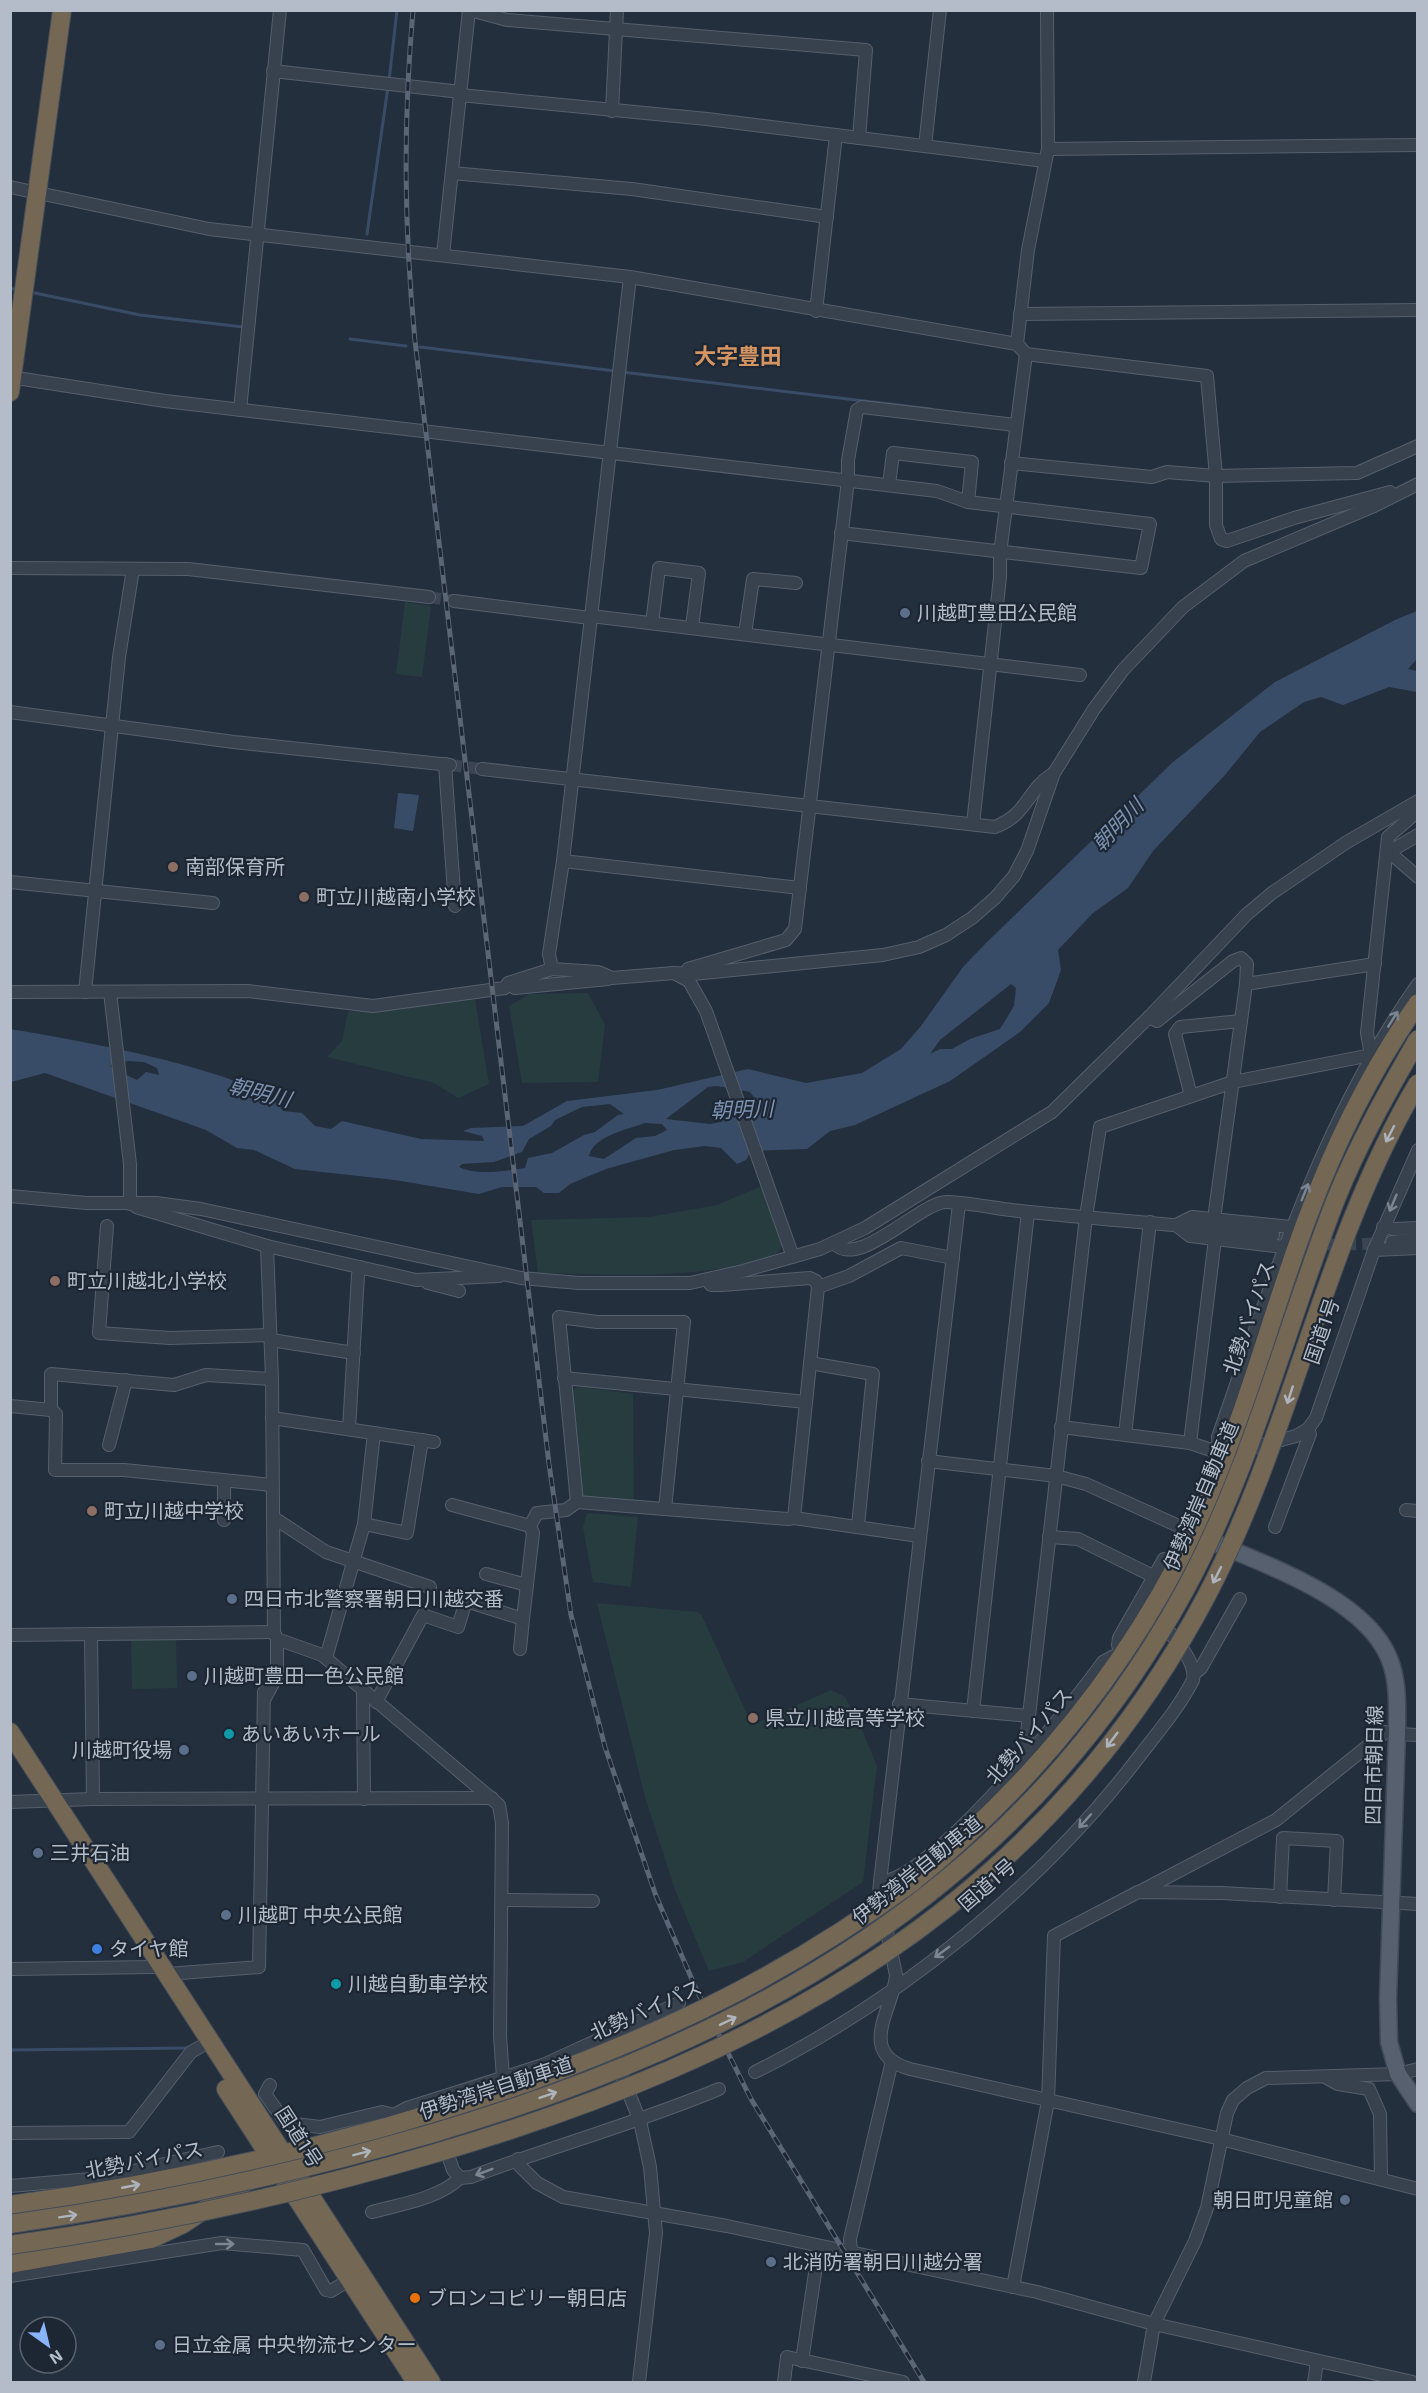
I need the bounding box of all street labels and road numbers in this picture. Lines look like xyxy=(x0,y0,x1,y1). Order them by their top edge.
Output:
street label: 北勢バイパス xyxy=(1217,1257,1279,1378)
street label: 国道1号 xyxy=(1299,1295,1343,1367)
street label: 伊勢湾岸自動車道 xyxy=(1158,1417,1242,1574)
street label: 北勢バイパス xyxy=(980,1682,1077,1788)
street label: 四日市朝日線 xyxy=(1360,1705,1386,1825)
street label: 伊勢湾岸自動車道 xyxy=(847,1810,986,1929)
street label: 国道1号 xyxy=(953,1853,1020,1916)
street label: 北勢バイパス xyxy=(586,1974,705,2044)
street label: 伊勢湾岸自動車道 xyxy=(416,2051,575,2123)
street label: 国道1号 xyxy=(271,2101,328,2171)
street label: 北勢バイパス xyxy=(83,2136,205,2182)

